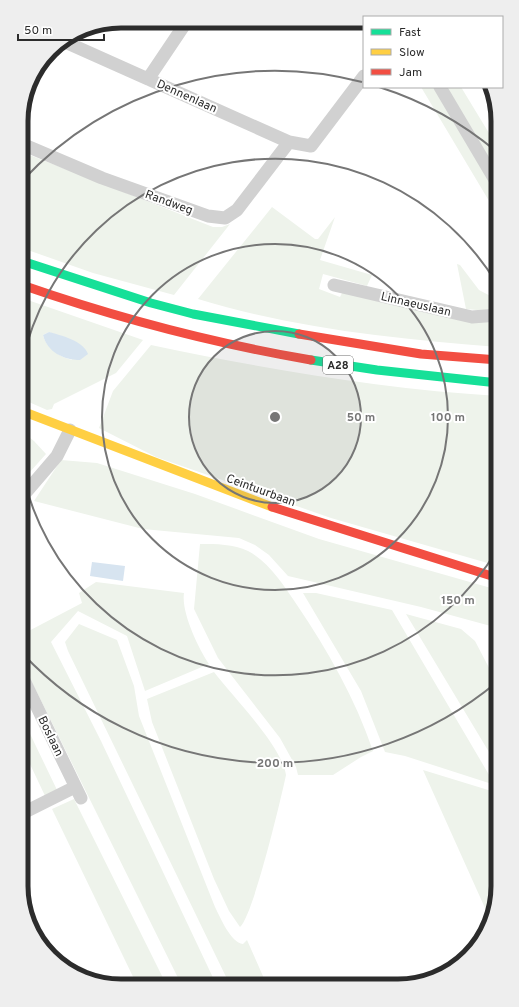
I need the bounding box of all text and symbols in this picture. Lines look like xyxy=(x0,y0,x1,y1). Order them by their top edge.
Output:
scale bar xyxy=(18,16,104,42)
legend xyxy=(363,16,503,88)
text: 50 m xyxy=(24,23,52,39)
text: Fast xyxy=(399,25,421,41)
text: Slow xyxy=(399,45,425,61)
text: Jam xyxy=(399,65,422,81)
street label: Dennenlaan xyxy=(154,76,219,117)
street label: Randweg xyxy=(142,187,195,219)
street label: Linnaeuslaan xyxy=(379,289,452,321)
road number: A28 xyxy=(323,356,353,374)
centre of rings xyxy=(268,410,282,424)
text: 50 m xyxy=(347,410,375,426)
text: 100 m xyxy=(431,410,465,426)
street label: Ceintuurbaan xyxy=(224,471,298,511)
text: 150 m xyxy=(441,593,475,609)
street label: Boslaan xyxy=(33,714,67,759)
text: 200 m xyxy=(257,756,293,772)

